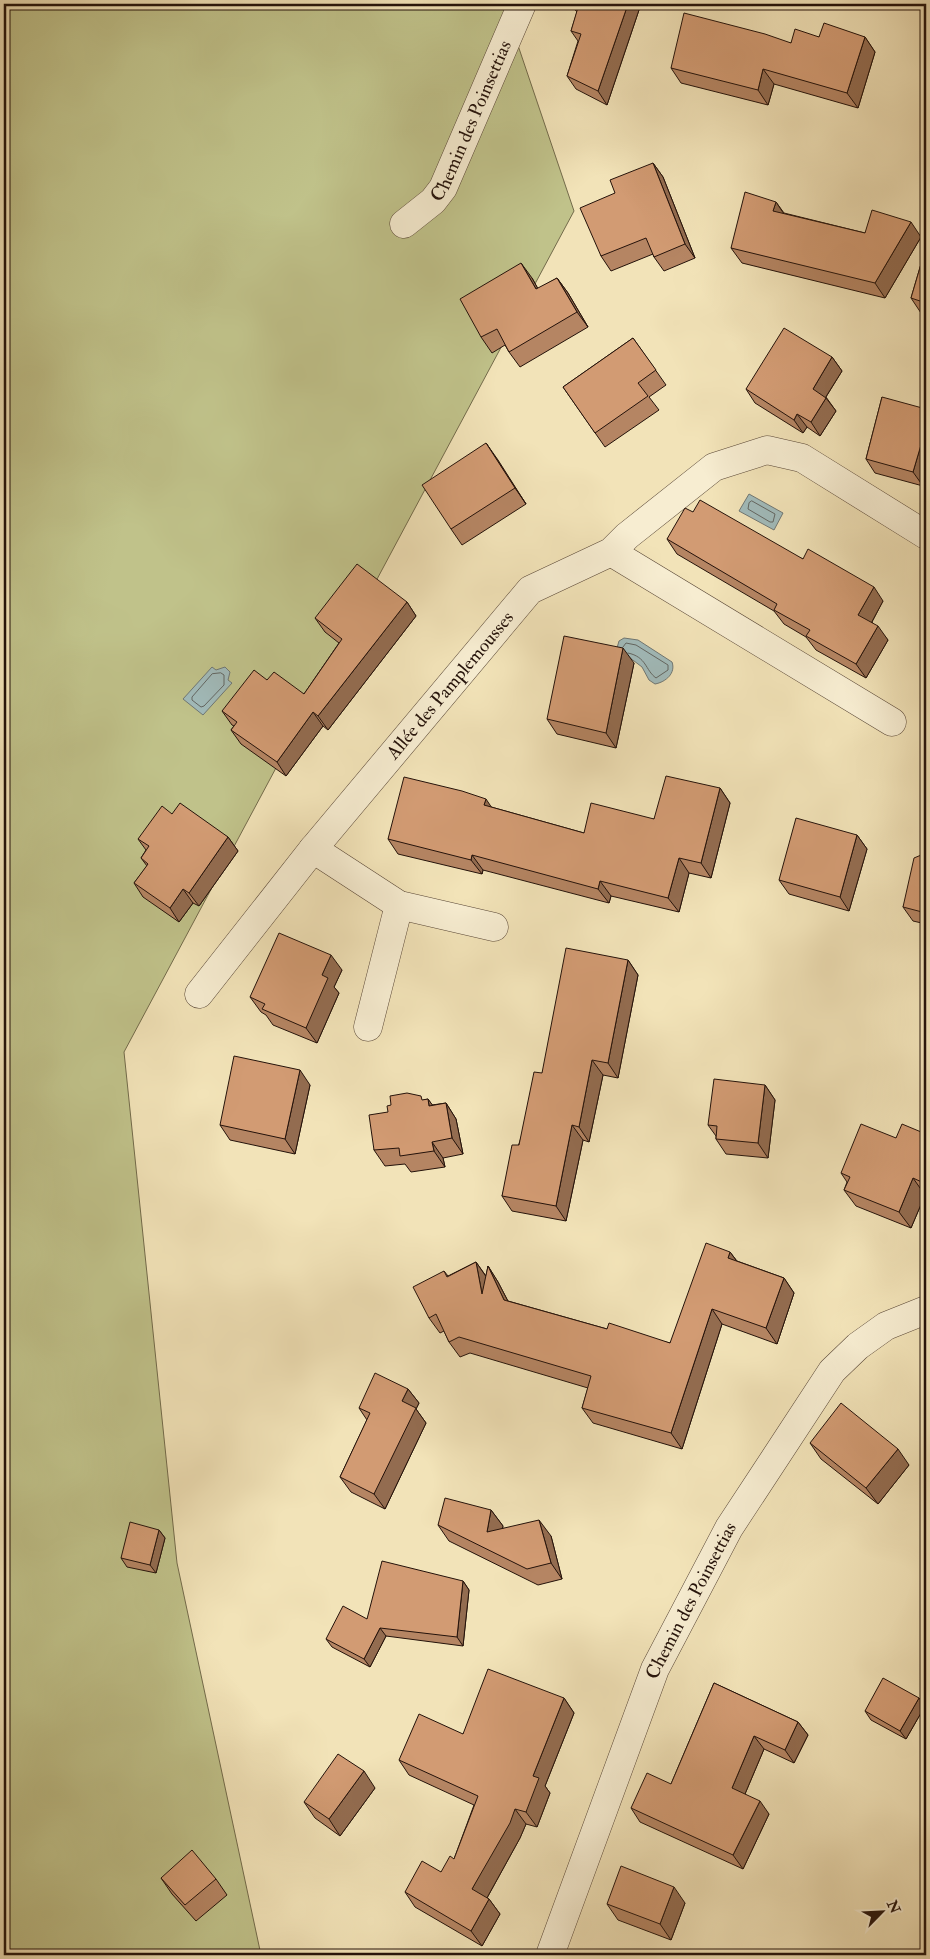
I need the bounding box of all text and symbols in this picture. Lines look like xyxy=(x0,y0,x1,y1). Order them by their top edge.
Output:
street label: Chemin des Poinsettias xyxy=(425,37,517,207)
street label: Allée des Pamplemousses xyxy=(381,606,519,765)
street label: Chemin des Poinsettias xyxy=(640,1517,742,1682)
north arrow xyxy=(858,1886,908,1936)
text: N xyxy=(883,1897,904,1917)

